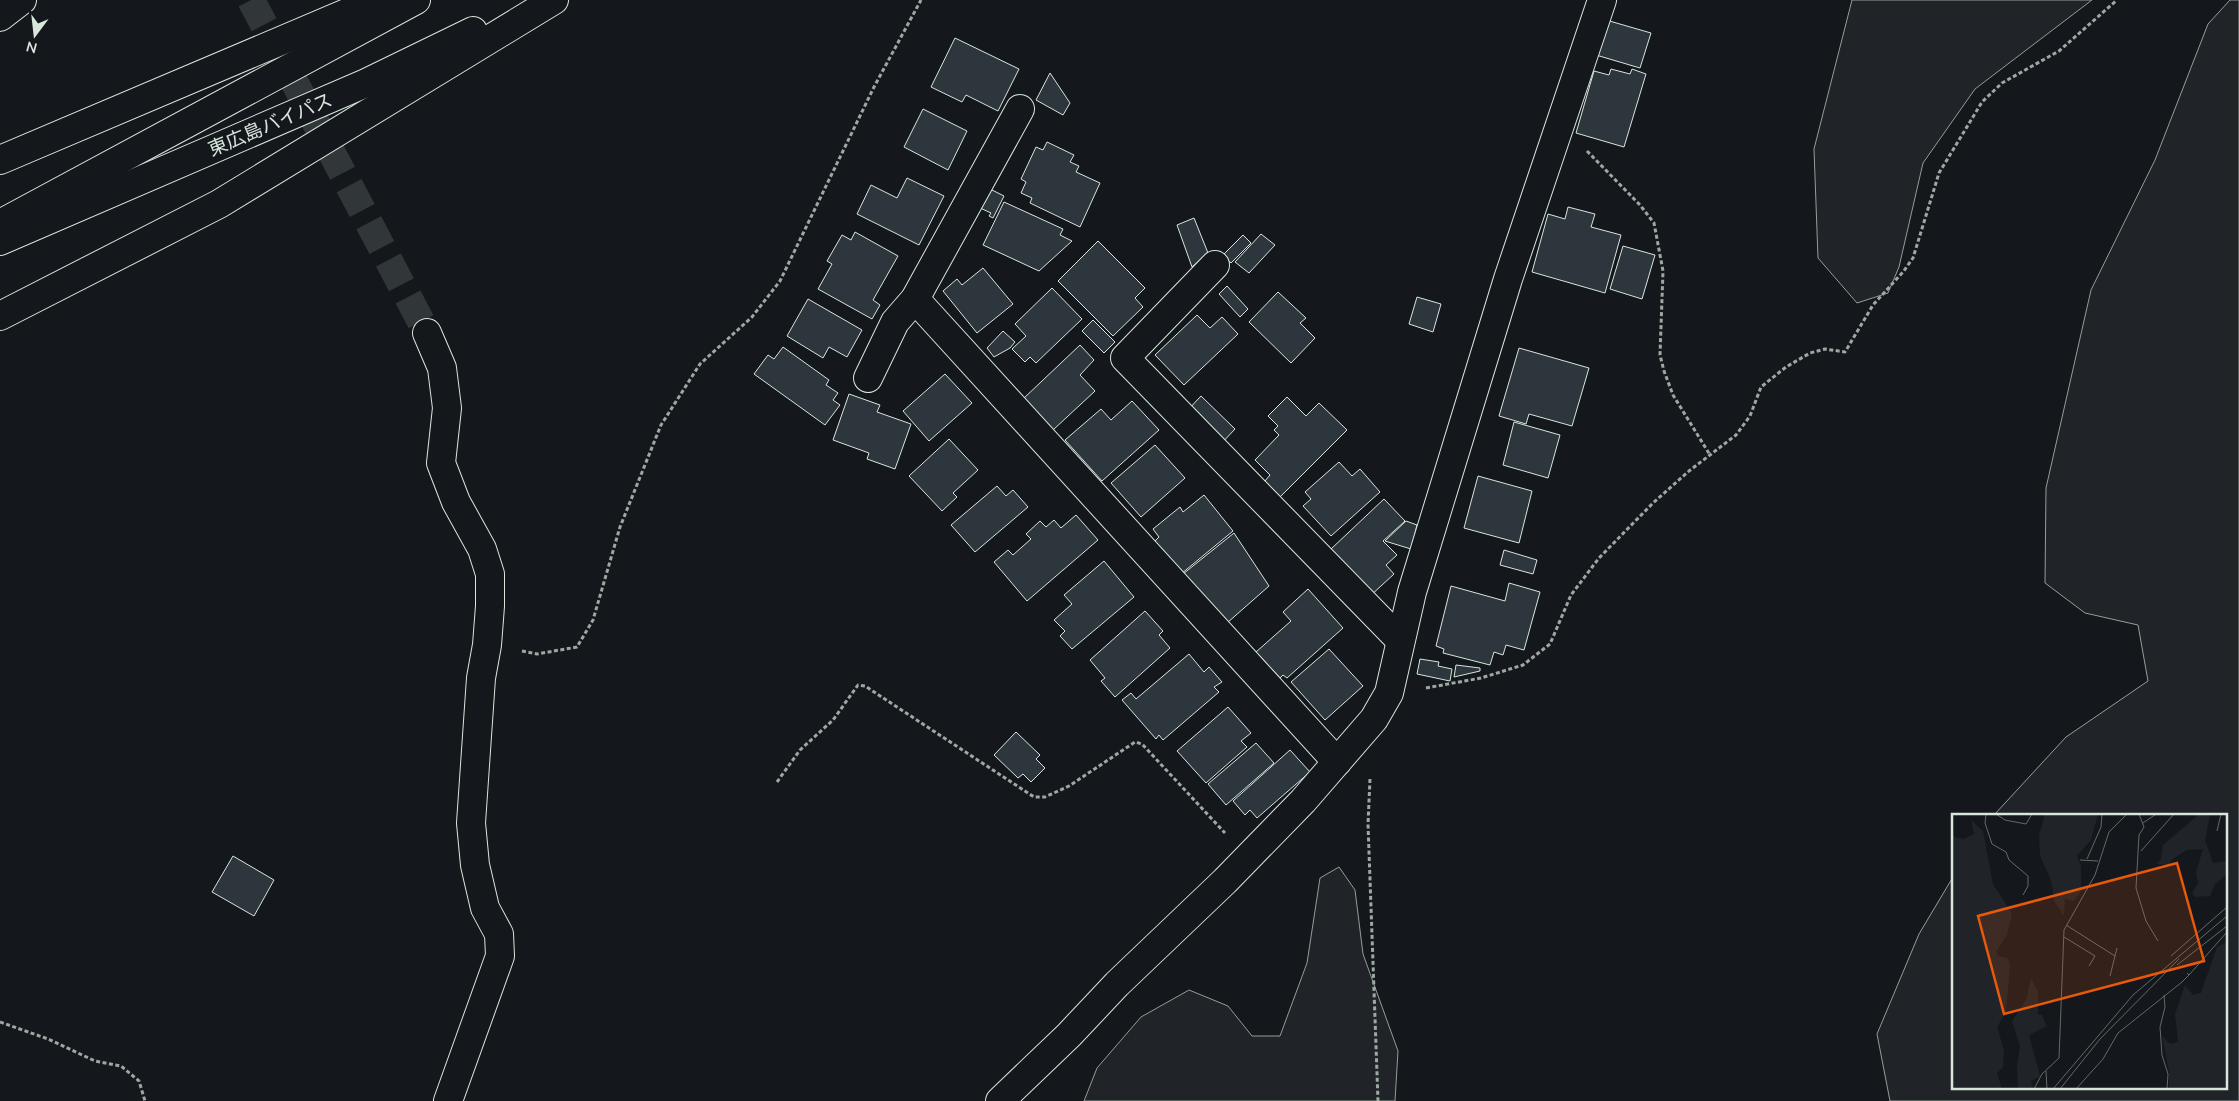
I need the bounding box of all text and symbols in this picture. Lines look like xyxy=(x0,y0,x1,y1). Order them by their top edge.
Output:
north arrow xyxy=(10,10,60,60)
text: N xyxy=(24,37,39,58)
street label: 東広島バイパス xyxy=(204,87,336,161)
inset map xyxy=(1952,814,2226,1088)

